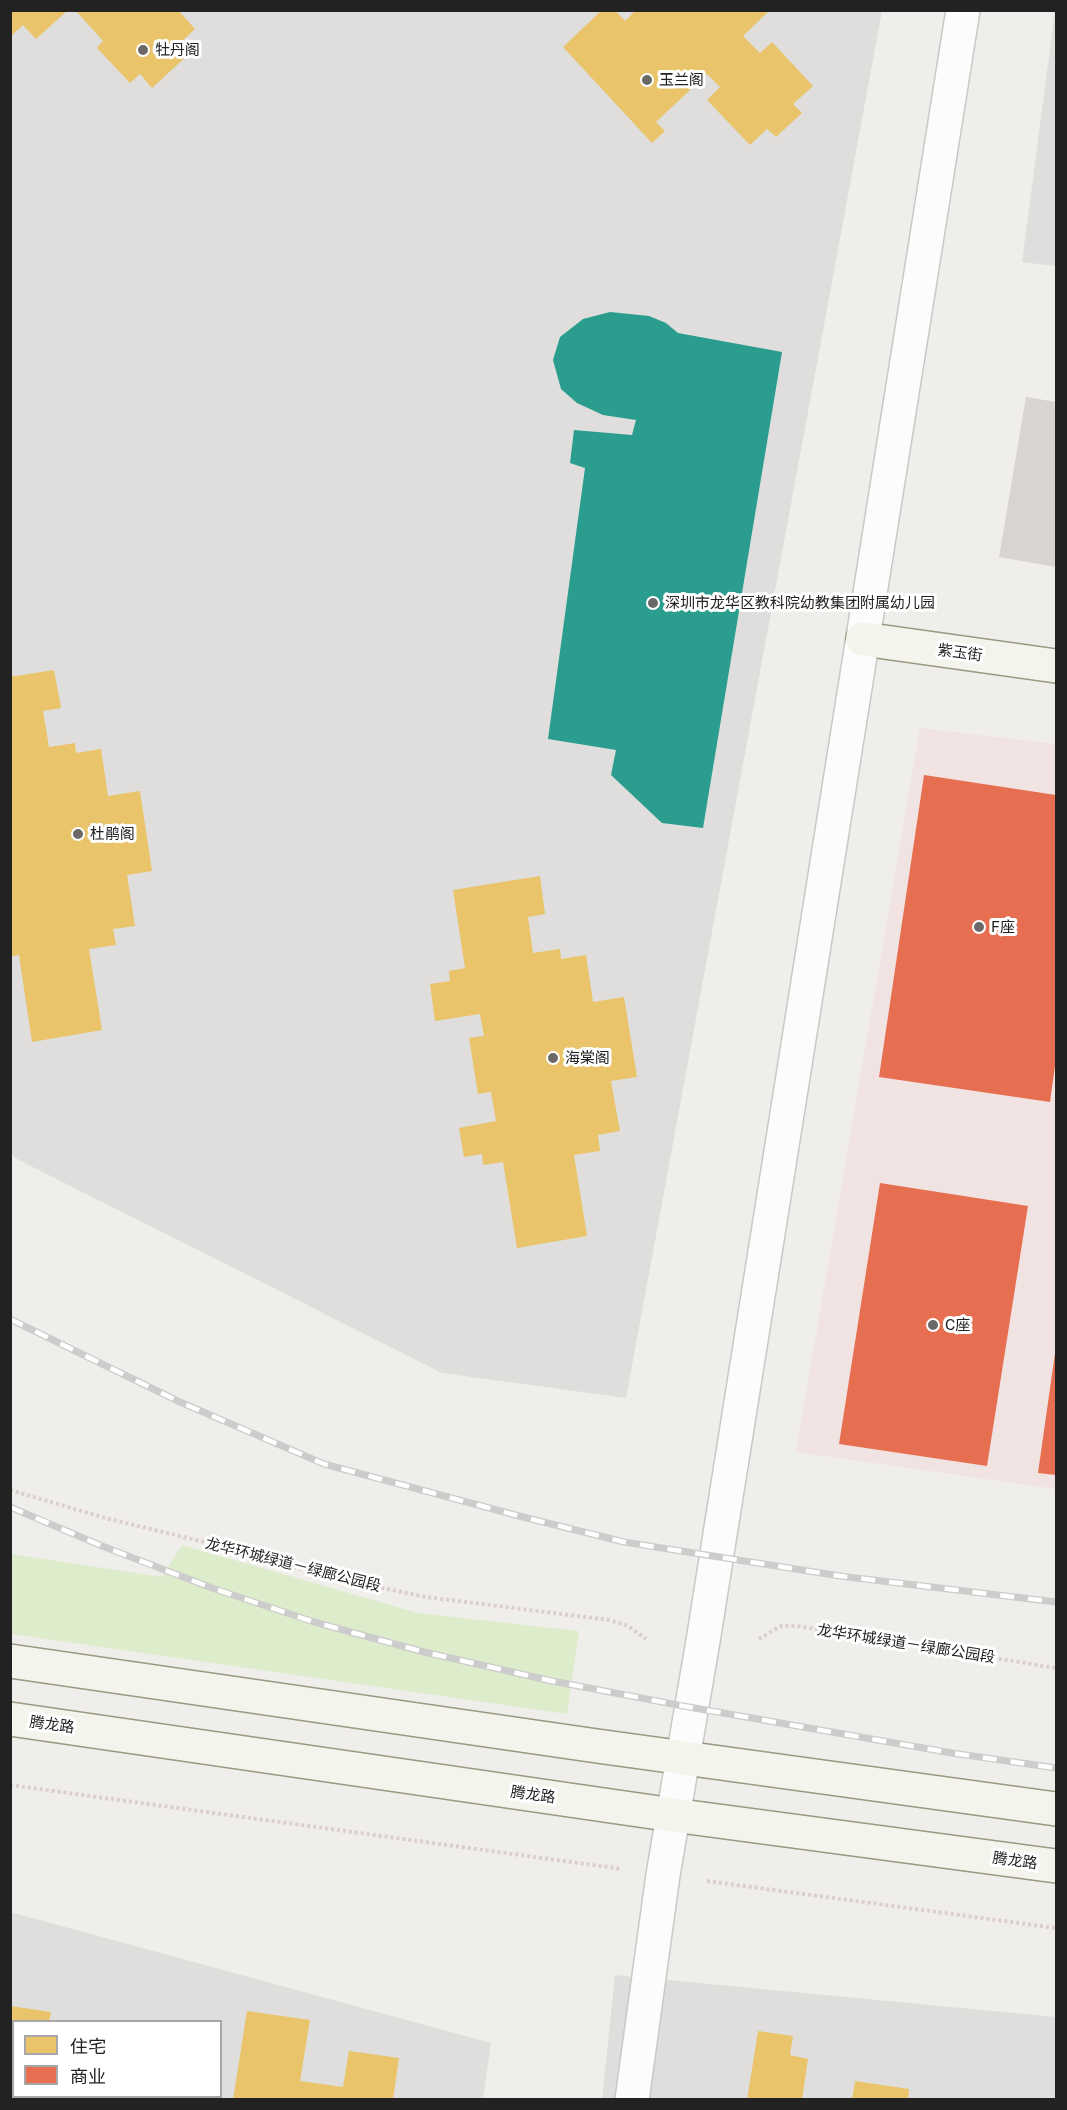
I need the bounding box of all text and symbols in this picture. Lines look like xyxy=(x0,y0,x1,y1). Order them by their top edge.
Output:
place label: 牡丹阁 xyxy=(155,41,200,59)
marker: 牡丹阁 xyxy=(136,43,150,57)
place label: 玉兰阁 xyxy=(659,71,704,89)
marker: 玉兰阁 xyxy=(640,73,654,87)
place label: 深圳市龙华区教科院幼教集团附属幼儿园 xyxy=(665,594,935,612)
marker: 深圳市龙华区教科院幼教集团附属幼儿园 xyxy=(646,596,660,610)
street label: 紫玉街 xyxy=(936,641,984,665)
place label: 杜鹃阁 xyxy=(90,825,135,843)
marker: 杜鹃阁 xyxy=(71,827,85,841)
place label: F座 xyxy=(991,918,1015,936)
marker: F座 xyxy=(972,920,986,934)
place label: 海棠阁 xyxy=(565,1049,610,1067)
marker: 海棠阁 xyxy=(546,1051,560,1065)
place label: C座 xyxy=(945,1316,970,1334)
marker: C座 xyxy=(926,1318,940,1332)
street label: 龙华环城绿道－绿廊公园段 xyxy=(203,1534,383,1596)
street label: 龙华环城绿道－绿廊公园段 xyxy=(816,1621,996,1667)
street label: 腾龙路 xyxy=(28,1713,76,1737)
street label: 腾龙路 xyxy=(509,1783,557,1807)
street label: 腾龙路 xyxy=(991,1849,1039,1873)
legend xyxy=(12,2020,222,2098)
text: 住宅 xyxy=(70,2036,106,2057)
text: 商业 xyxy=(70,2066,106,2087)

